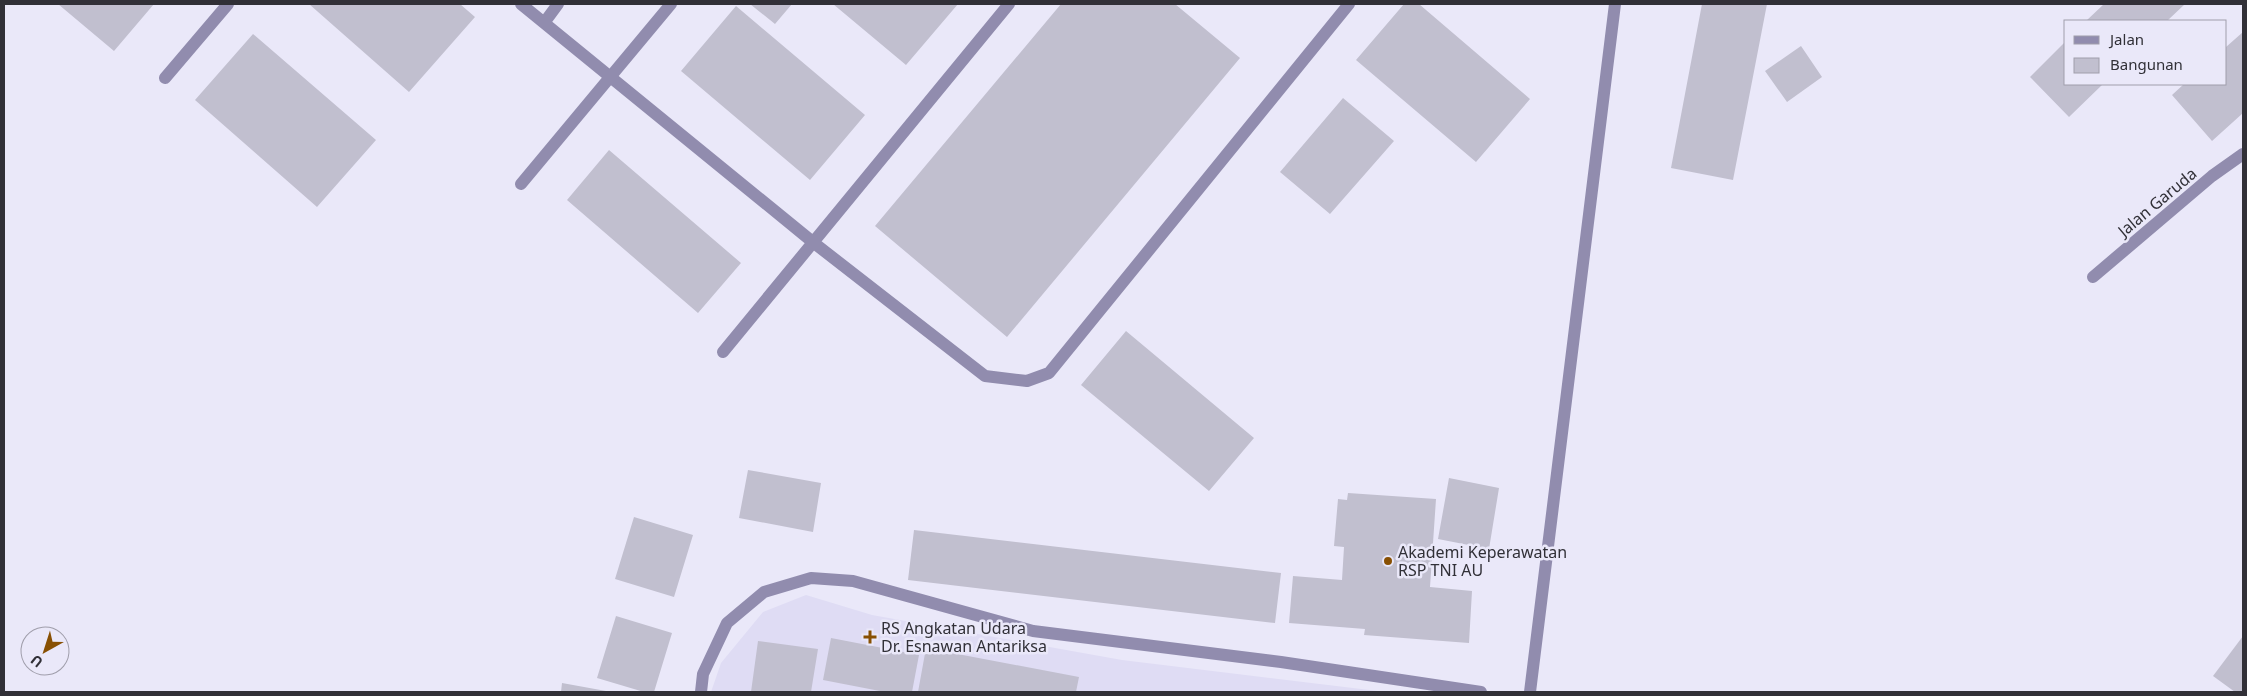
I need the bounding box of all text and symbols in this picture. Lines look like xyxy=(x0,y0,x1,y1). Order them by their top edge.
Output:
legend xyxy=(2064,20,2227,85)
text: Jalan xyxy=(2108,29,2144,49)
text: Bangunan xyxy=(2110,54,2183,74)
street label: Jalan Garuda xyxy=(2111,163,2201,243)
place label: Akademi Keperawatan RSP TNI AU xyxy=(1398,541,1567,581)
marker: Akademi Keperawatan RSP TNI AU xyxy=(1382,555,1394,567)
place label: RS Angkatan Udara Dr. Esnawan Antariksa xyxy=(881,617,1047,657)
north arrow xyxy=(20,626,70,676)
marker: RS Angkatan Udara Dr. Esnawan Antariksa xyxy=(863,630,877,644)
text: U xyxy=(26,651,47,672)

